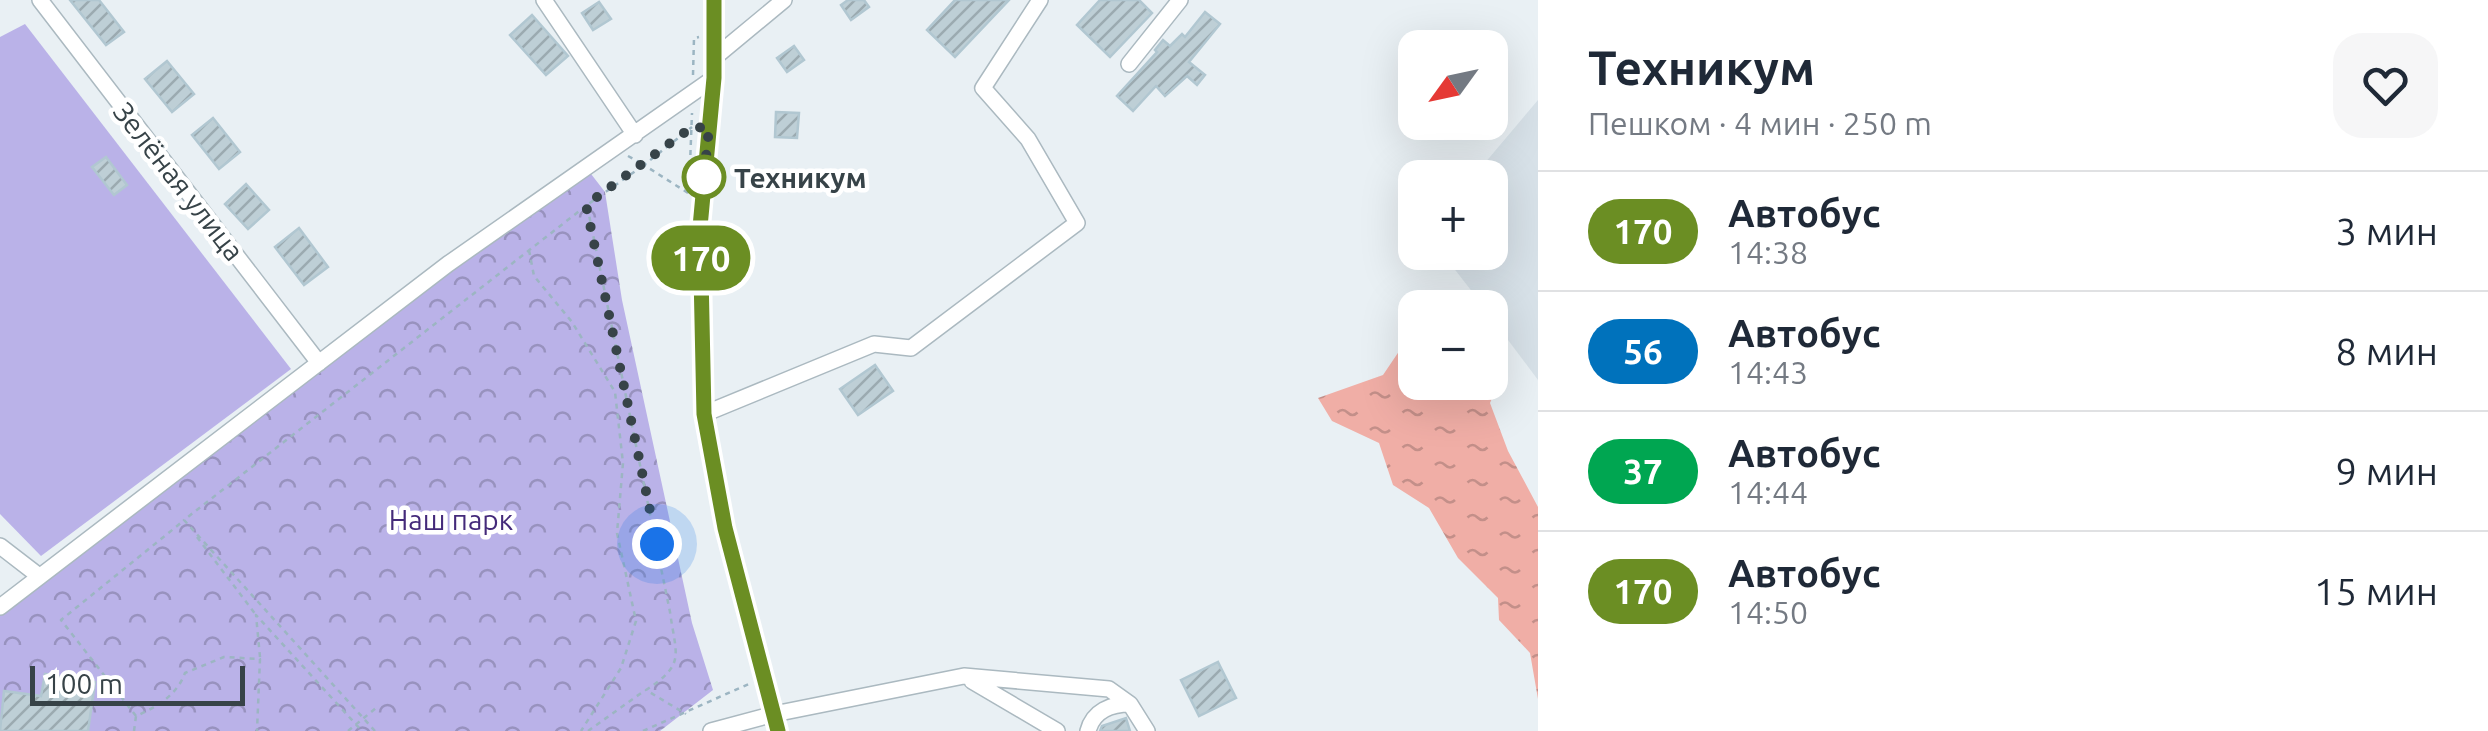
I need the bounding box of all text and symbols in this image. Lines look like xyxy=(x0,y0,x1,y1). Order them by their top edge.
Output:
north arrow xyxy=(1398,30,1508,140)
map controls xyxy=(1398,30,1508,400)
button: heart xyxy=(2333,33,2438,138)
text: Техникум xyxy=(1588,40,1815,94)
street label: Зелёная улица xyxy=(108,96,250,266)
text: Пешком · 4 мин · 250 m xyxy=(1588,105,1932,141)
marker: Техникум xyxy=(683,156,725,198)
button: + xyxy=(1398,160,1508,270)
place label: Техникум xyxy=(734,162,867,193)
text: Автобус xyxy=(1728,192,1881,234)
text: 3 мин xyxy=(2336,210,2438,252)
text: 170 xyxy=(1613,211,1673,251)
line badge: 170 xyxy=(644,226,758,290)
text: 14:38 xyxy=(1728,234,1808,270)
text: 170 xyxy=(671,238,731,278)
button: − xyxy=(1398,290,1508,400)
text: Автобус xyxy=(1728,312,1881,354)
text: 8 мин xyxy=(2336,330,2438,372)
text: 56 xyxy=(1623,331,1663,371)
text: 14:43 xyxy=(1728,354,1808,390)
text: Автобус xyxy=(1728,432,1881,474)
text: 9 мин xyxy=(2336,450,2438,492)
text: 37 xyxy=(1623,451,1663,491)
text: 14:44 xyxy=(1728,474,1808,510)
park label: Наш парк xyxy=(389,504,513,535)
your location xyxy=(632,519,682,569)
text: Автобус xyxy=(1728,552,1881,594)
text: 15 мин xyxy=(2314,570,2438,612)
text: 170 xyxy=(1613,571,1673,611)
text: 14:50 xyxy=(1728,594,1808,630)
scale bar xyxy=(30,661,245,706)
text: 100 m xyxy=(45,668,123,699)

